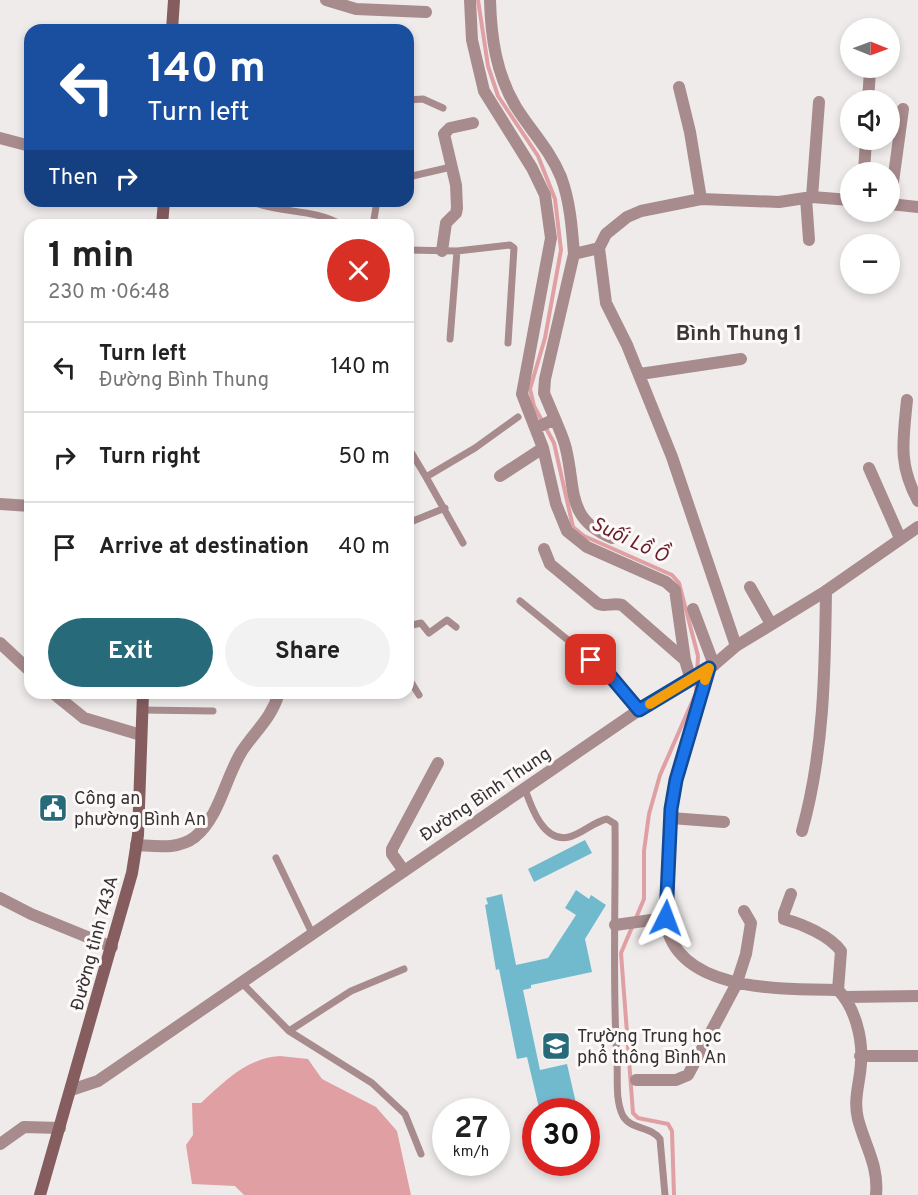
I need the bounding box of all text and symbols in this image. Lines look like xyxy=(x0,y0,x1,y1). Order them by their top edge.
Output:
north arrow xyxy=(840,18,900,78)
map controls xyxy=(840,18,900,294)
text: 140 m xyxy=(147,44,266,97)
icon: left xyxy=(48,48,126,126)
button: sound xyxy=(840,90,900,150)
text: Turn left xyxy=(147,96,249,130)
icon: right xyxy=(110,162,143,195)
button: + xyxy=(840,162,900,222)
text: Then xyxy=(48,165,98,192)
text: 1 min xyxy=(48,234,134,280)
button: − xyxy=(840,234,900,294)
button: close xyxy=(327,239,390,302)
text: 230 m · 06:48 xyxy=(48,280,170,306)
district label: Bình Thung 1 xyxy=(676,321,802,348)
text: Turn left xyxy=(99,341,187,368)
icon: left xyxy=(48,351,81,384)
text: 140 m xyxy=(331,354,390,381)
text: Đường Bình Thung xyxy=(99,368,269,394)
icon: right xyxy=(48,441,81,474)
text: Turn right xyxy=(99,444,201,471)
text: 50 m xyxy=(338,444,390,471)
water label: Suối Lồ Ồ xyxy=(586,507,675,570)
icon: arrive xyxy=(48,531,81,564)
text: Arrive at destination xyxy=(99,534,309,561)
text: 40 m xyxy=(338,534,390,561)
button: Exit xyxy=(48,618,213,687)
button: Share xyxy=(225,618,390,687)
pin xyxy=(565,634,616,685)
icon: arrive xyxy=(574,643,607,676)
street label: Đường Bình Thung xyxy=(416,743,556,848)
place label: Công an phường Bình An xyxy=(74,788,206,832)
public building icon: Công an phường Bình An xyxy=(37,792,69,824)
street label: Đường tỉnh 743A xyxy=(66,874,124,1013)
position arrow xyxy=(634,886,698,950)
place label: Trường Trung học phổ thông Bình An xyxy=(577,1026,726,1070)
school or university icon: Trường Trung học phổ thông Bình An xyxy=(540,1030,572,1062)
speed limit sign: 30 xyxy=(522,1098,600,1176)
text: 27 xyxy=(454,1111,488,1148)
text: km/h xyxy=(453,1143,489,1162)

